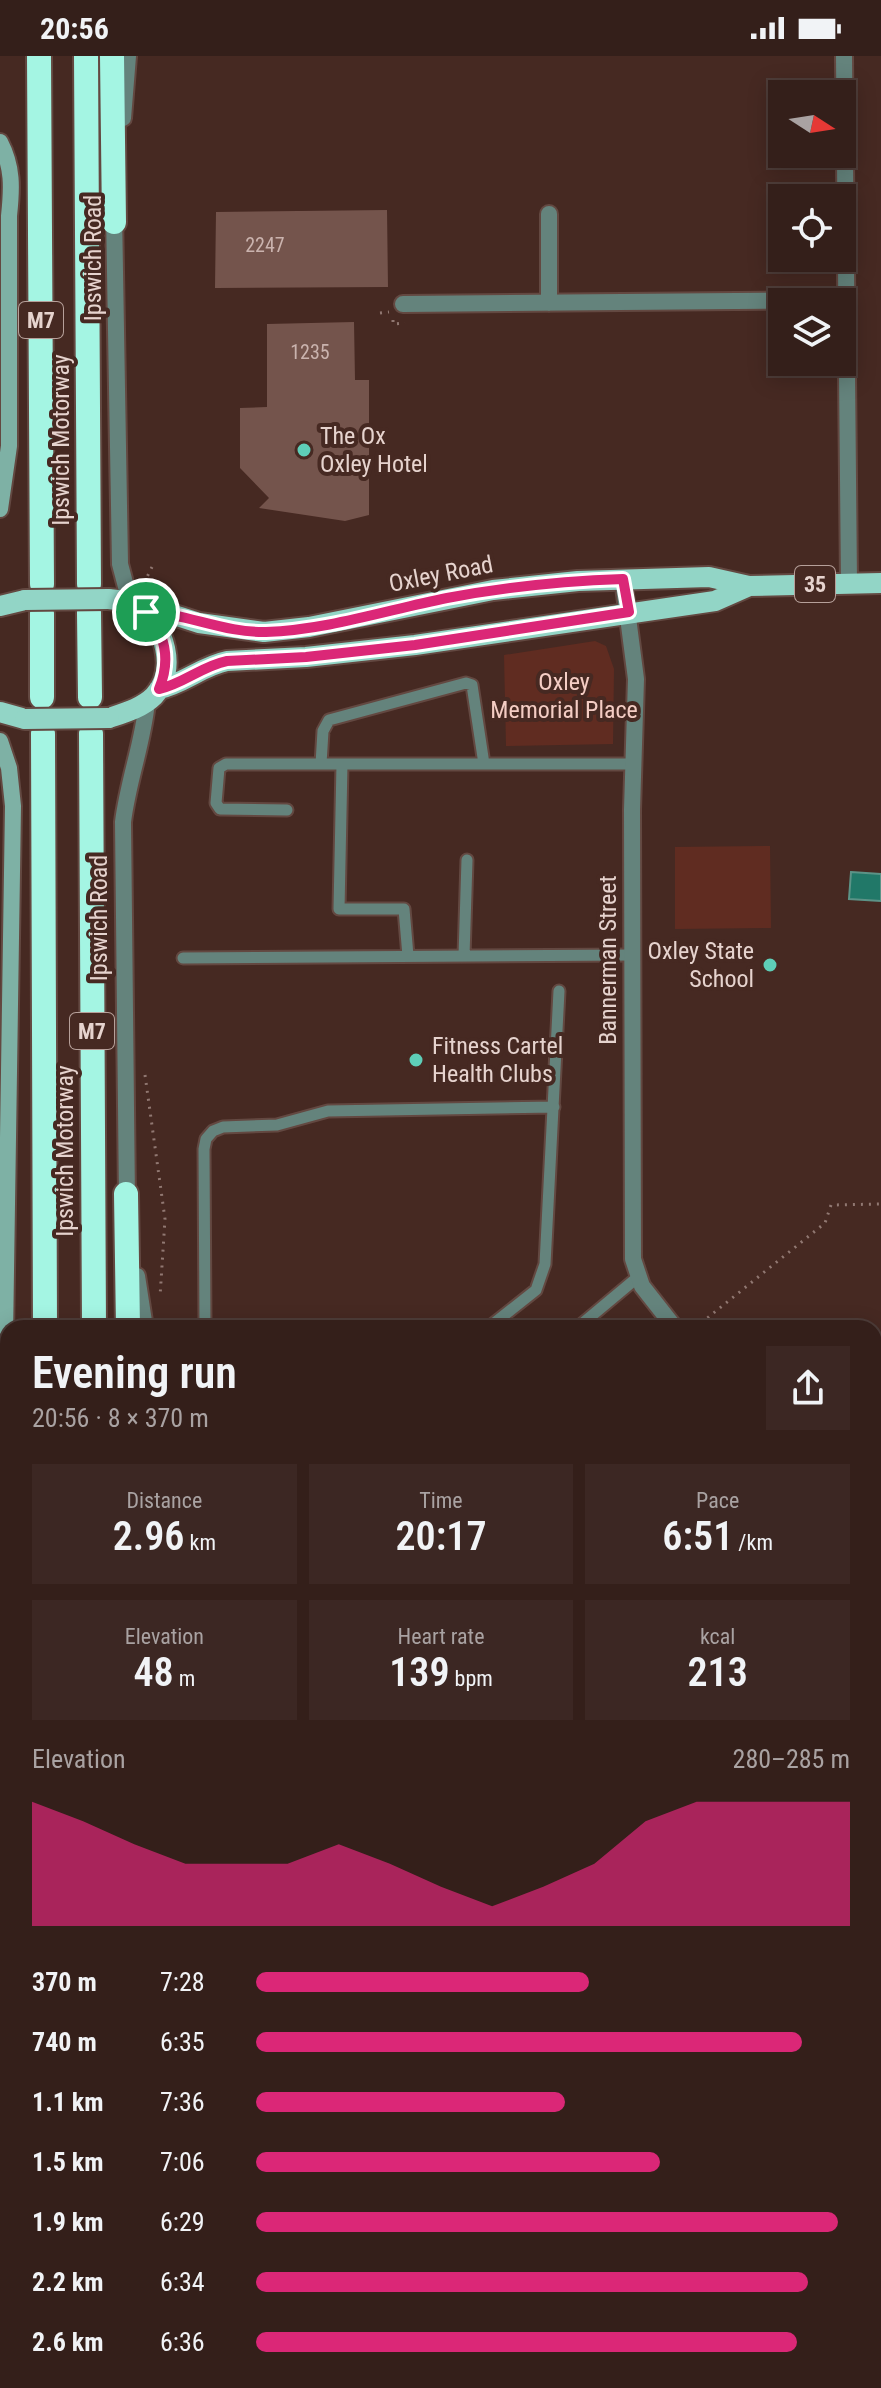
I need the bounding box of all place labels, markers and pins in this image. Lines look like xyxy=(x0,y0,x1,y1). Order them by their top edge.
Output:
place label: The Ox Oxley Hotel xyxy=(320,422,428,478)
marker: The Ox Oxley Hotel xyxy=(295,441,313,459)
pin xyxy=(112,578,180,646)
place label: Oxley State School xyxy=(648,937,754,993)
marker: Oxley State School xyxy=(761,956,779,974)
place label: Fitness Cartel Health Clubs xyxy=(432,1032,563,1088)
marker: Fitness Cartel Health Clubs xyxy=(407,1051,425,1069)

